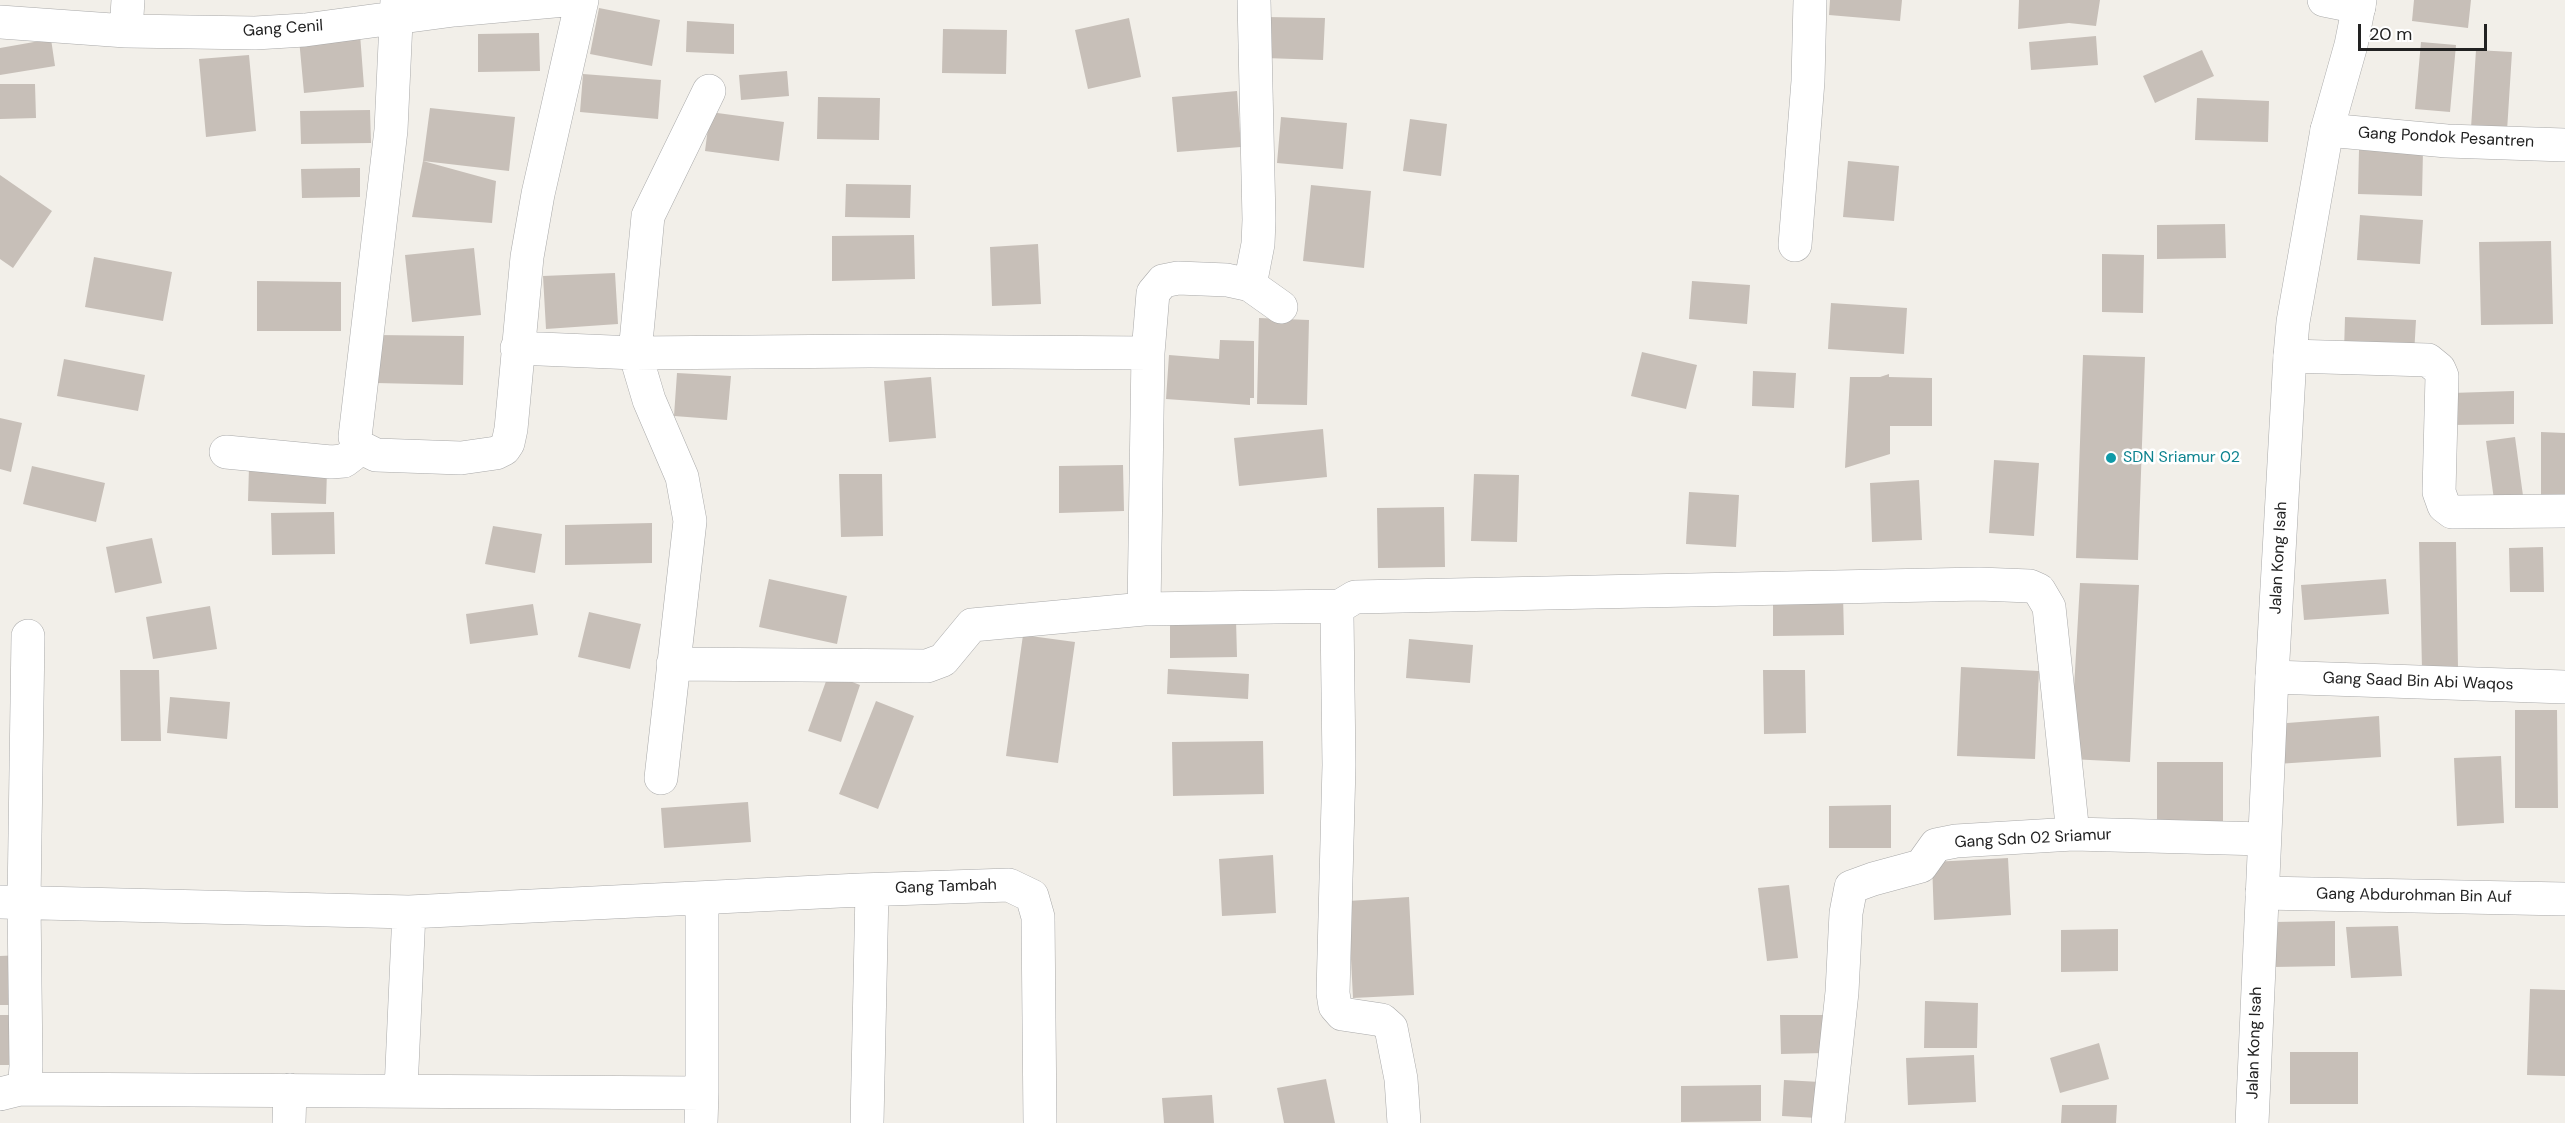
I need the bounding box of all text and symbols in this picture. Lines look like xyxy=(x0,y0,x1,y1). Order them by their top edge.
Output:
scale bar xyxy=(2361,12,2490,50)
street label: Gang Cenil xyxy=(242,17,324,41)
text: 20 m xyxy=(2369,22,2412,46)
street label: Gang Pondok Pesantren xyxy=(2357,124,2535,152)
place label: SDN Sriamur 02 xyxy=(2123,448,2240,468)
marker: SDN Sriamur 02 xyxy=(2104,451,2118,465)
street label: Jalan Kong Isah xyxy=(2266,501,2292,615)
street label: Gang Saad Bin Abi Waqos xyxy=(2322,669,2514,695)
street label: Gang Sdn 02 Sriamur xyxy=(1954,825,2112,853)
street label: Gang Tambah xyxy=(895,876,997,898)
street label: Gang Abdurohman Bin Auf xyxy=(2316,885,2512,907)
street label: Jalan Kong Isah xyxy=(2243,986,2267,1100)

